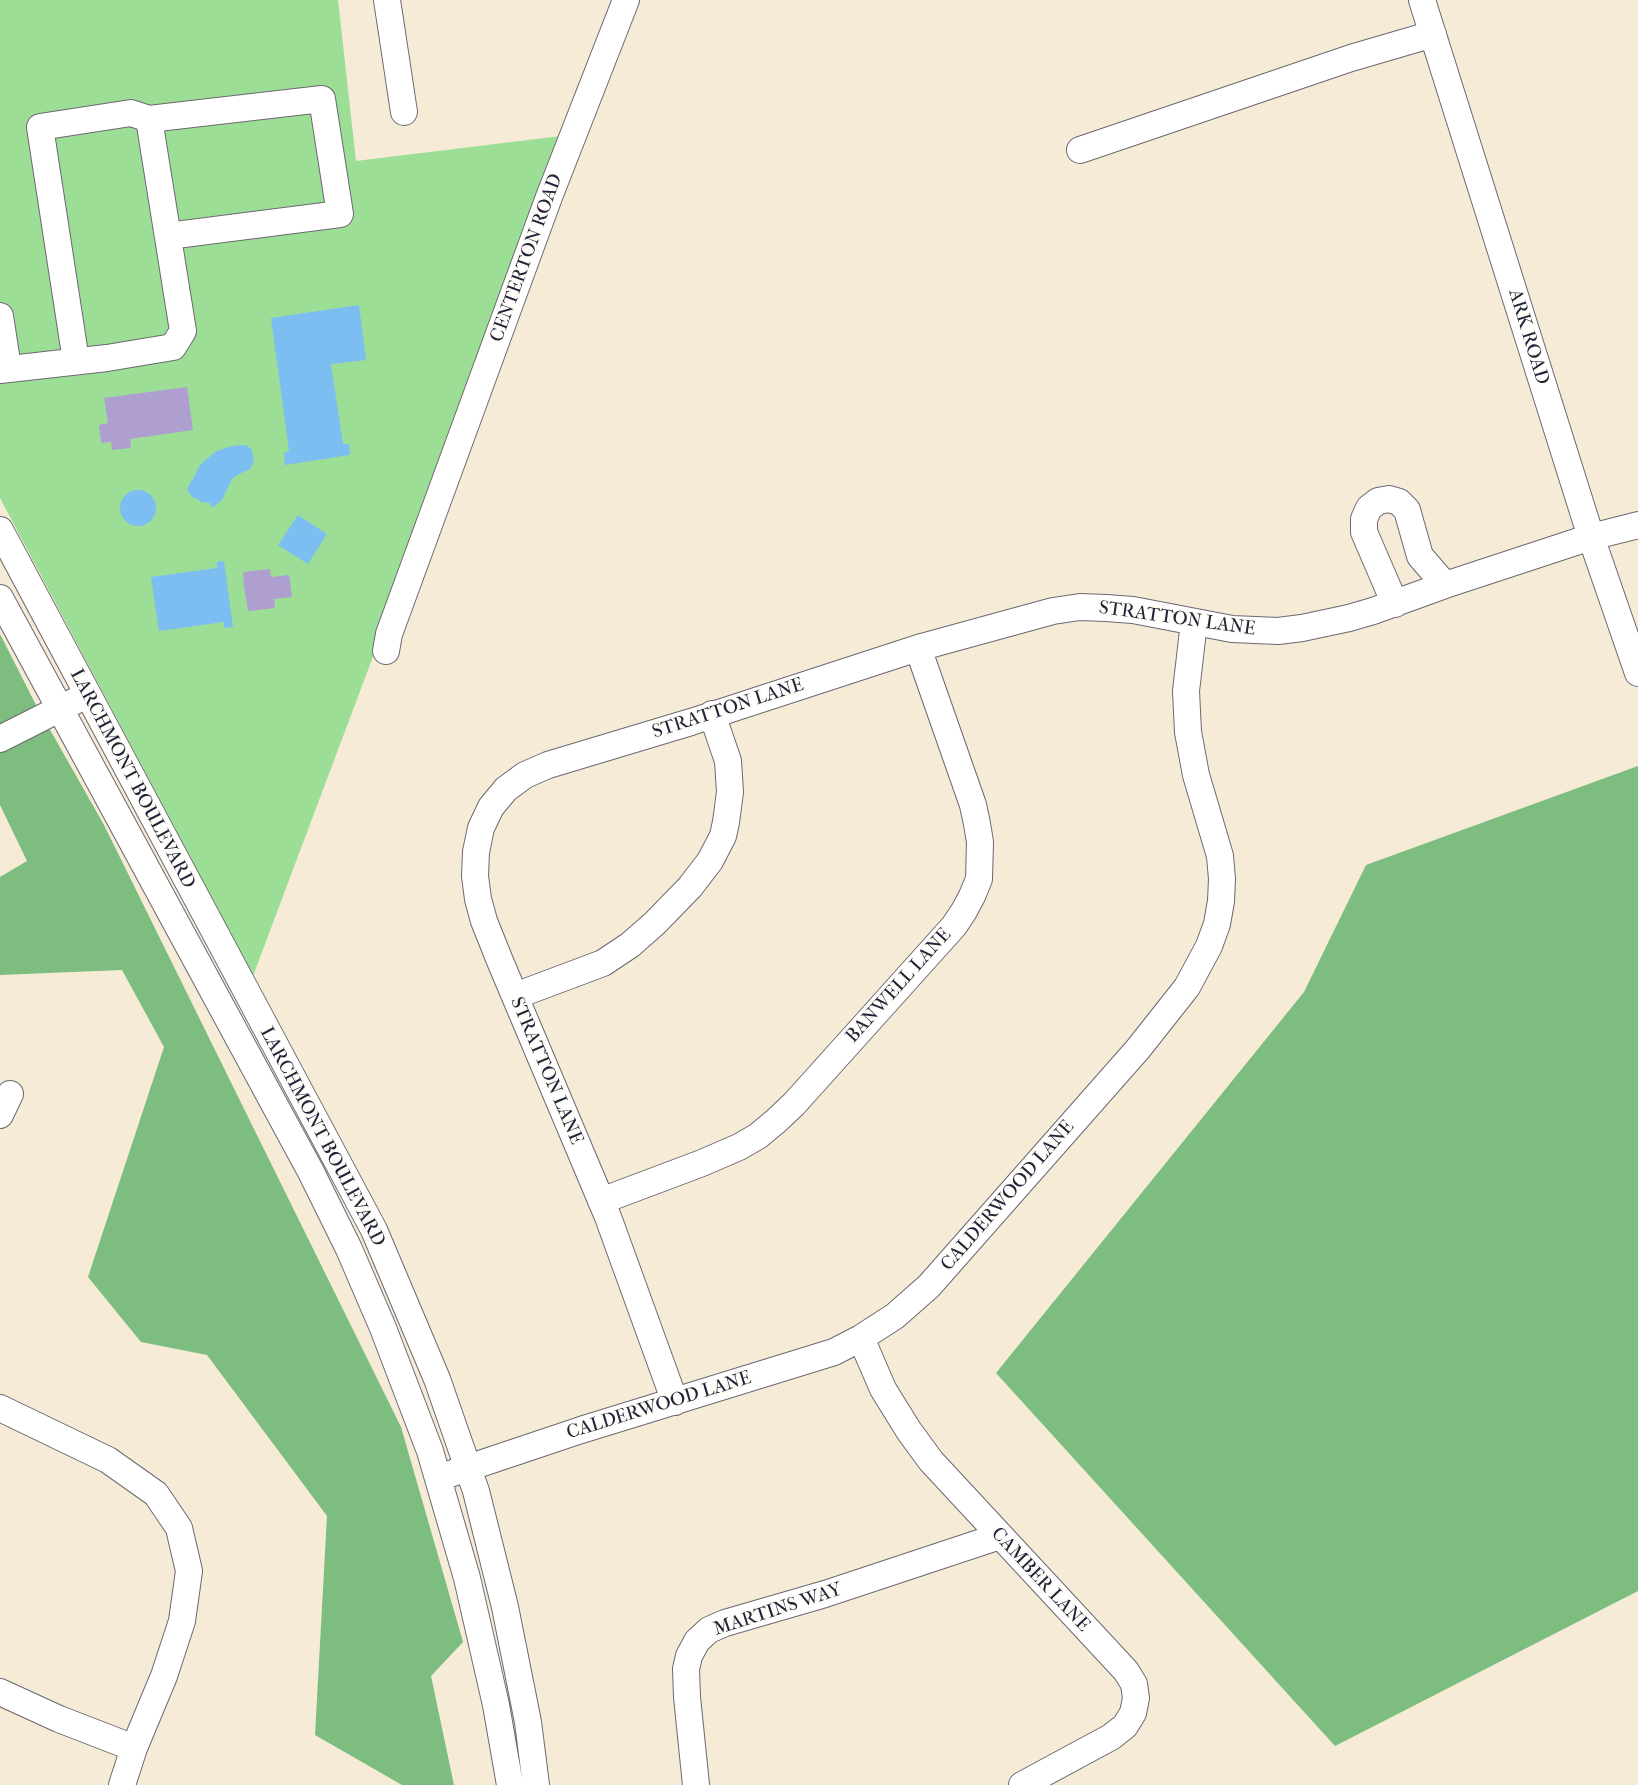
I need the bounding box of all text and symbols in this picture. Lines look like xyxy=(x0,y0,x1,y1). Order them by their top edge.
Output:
street label: CENTERTON ROAD xyxy=(486,171,568,345)
street label: ARK ROAD xyxy=(1503,286,1553,388)
street label: STRATTON LANE xyxy=(1097,597,1257,641)
street label: LARCHMONT BOULEVARD xyxy=(64,665,200,893)
street label: STRATTON LANE xyxy=(650,674,806,744)
street label: BANWELL LANE xyxy=(842,924,956,1048)
street label: STRATTON LANE xyxy=(505,994,587,1148)
street label: LARCHMONT BOULEVARD xyxy=(254,1023,390,1251)
street label: CALDERWOOD LANE xyxy=(937,1116,1079,1276)
street label: CALDERWOOD LANE xyxy=(564,1367,754,1445)
street label: CAMBER LANE xyxy=(986,1523,1094,1637)
street label: MARTINS WAY xyxy=(711,1579,845,1641)

